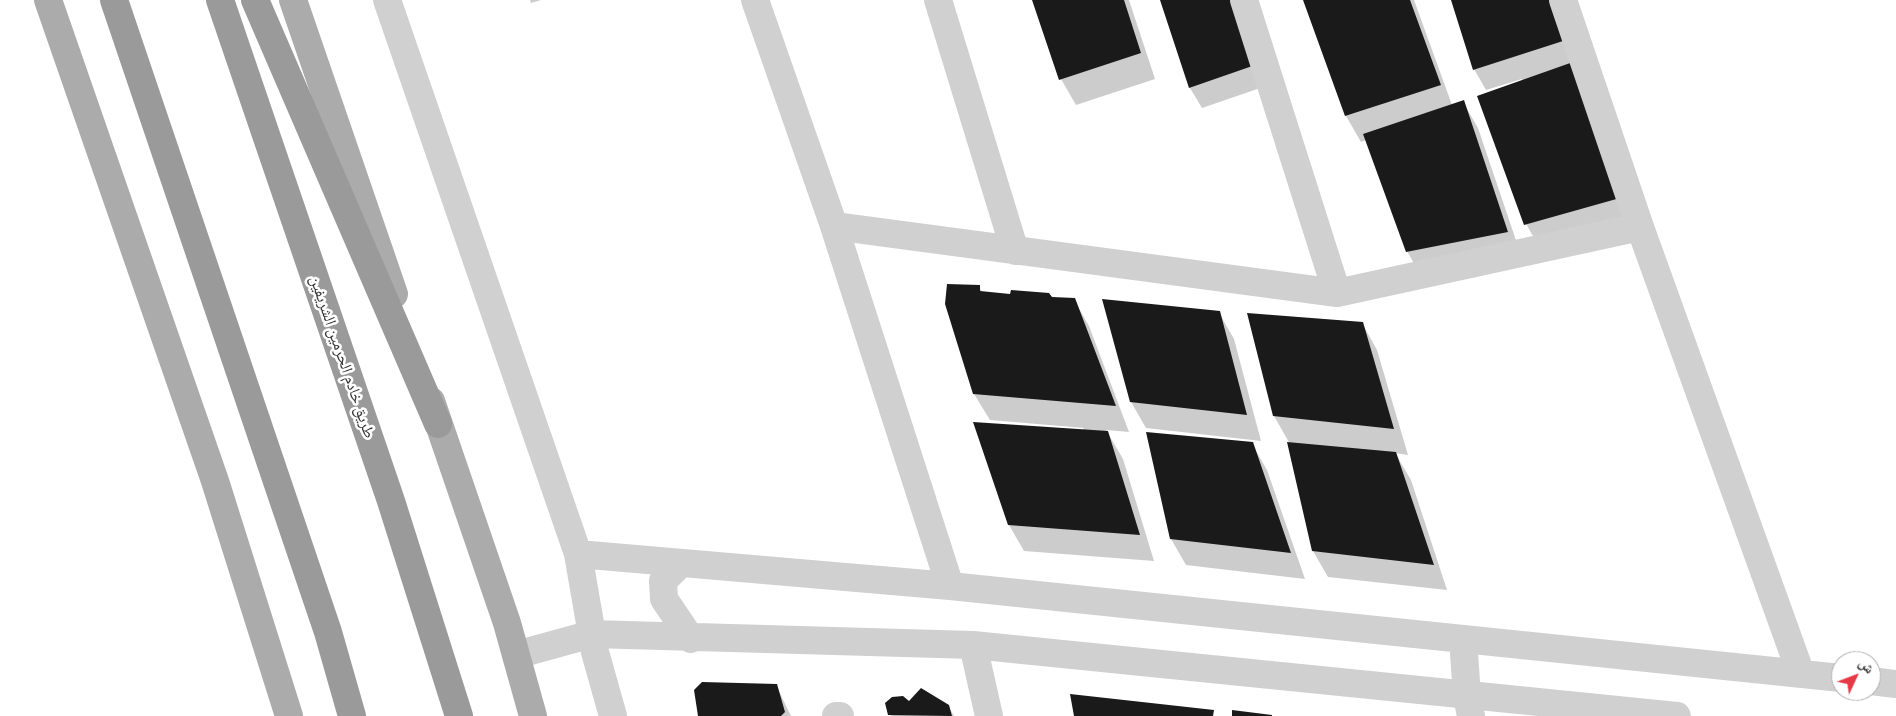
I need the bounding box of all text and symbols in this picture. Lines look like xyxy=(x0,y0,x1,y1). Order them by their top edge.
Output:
street label: طريق خادم الحرمين الشريفين xyxy=(305,273,379,441)
north arrow xyxy=(1831,651,1881,701)
text: ش xyxy=(1855,655,1878,677)

